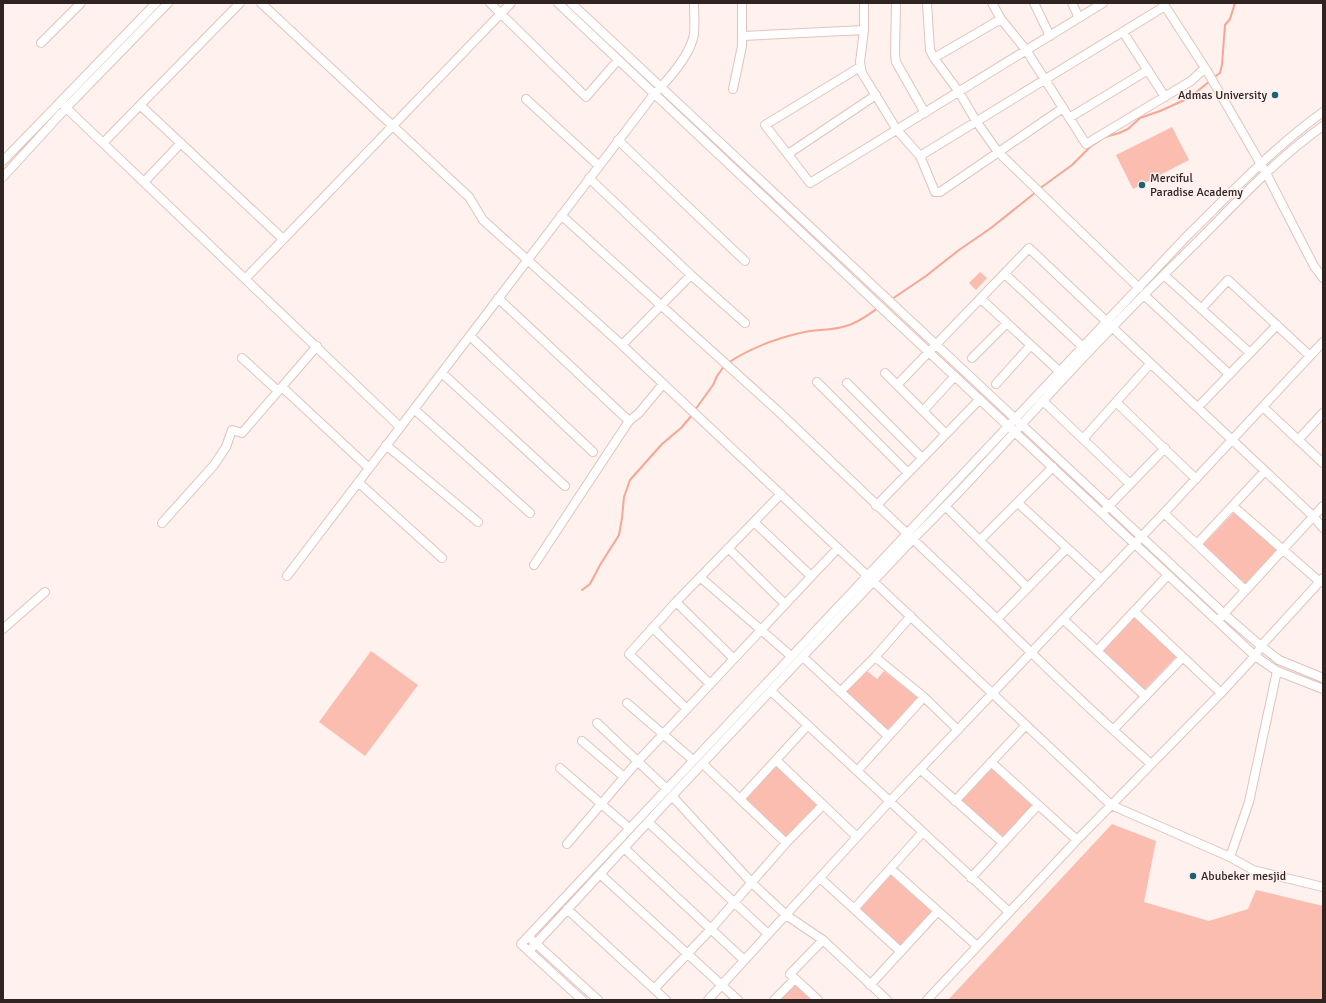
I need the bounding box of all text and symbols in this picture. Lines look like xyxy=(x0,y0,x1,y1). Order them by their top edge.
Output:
place label: Admas University xyxy=(1178,88,1267,103)
marker: Admas University xyxy=(1270,90,1280,100)
place label: Merciful Paradise Academy xyxy=(1150,171,1243,200)
marker: Merciful Paradise Academy xyxy=(1137,180,1147,190)
place label: Abubeker mesjid xyxy=(1201,869,1286,884)
marker: Abubeker mesjid xyxy=(1188,871,1198,881)

